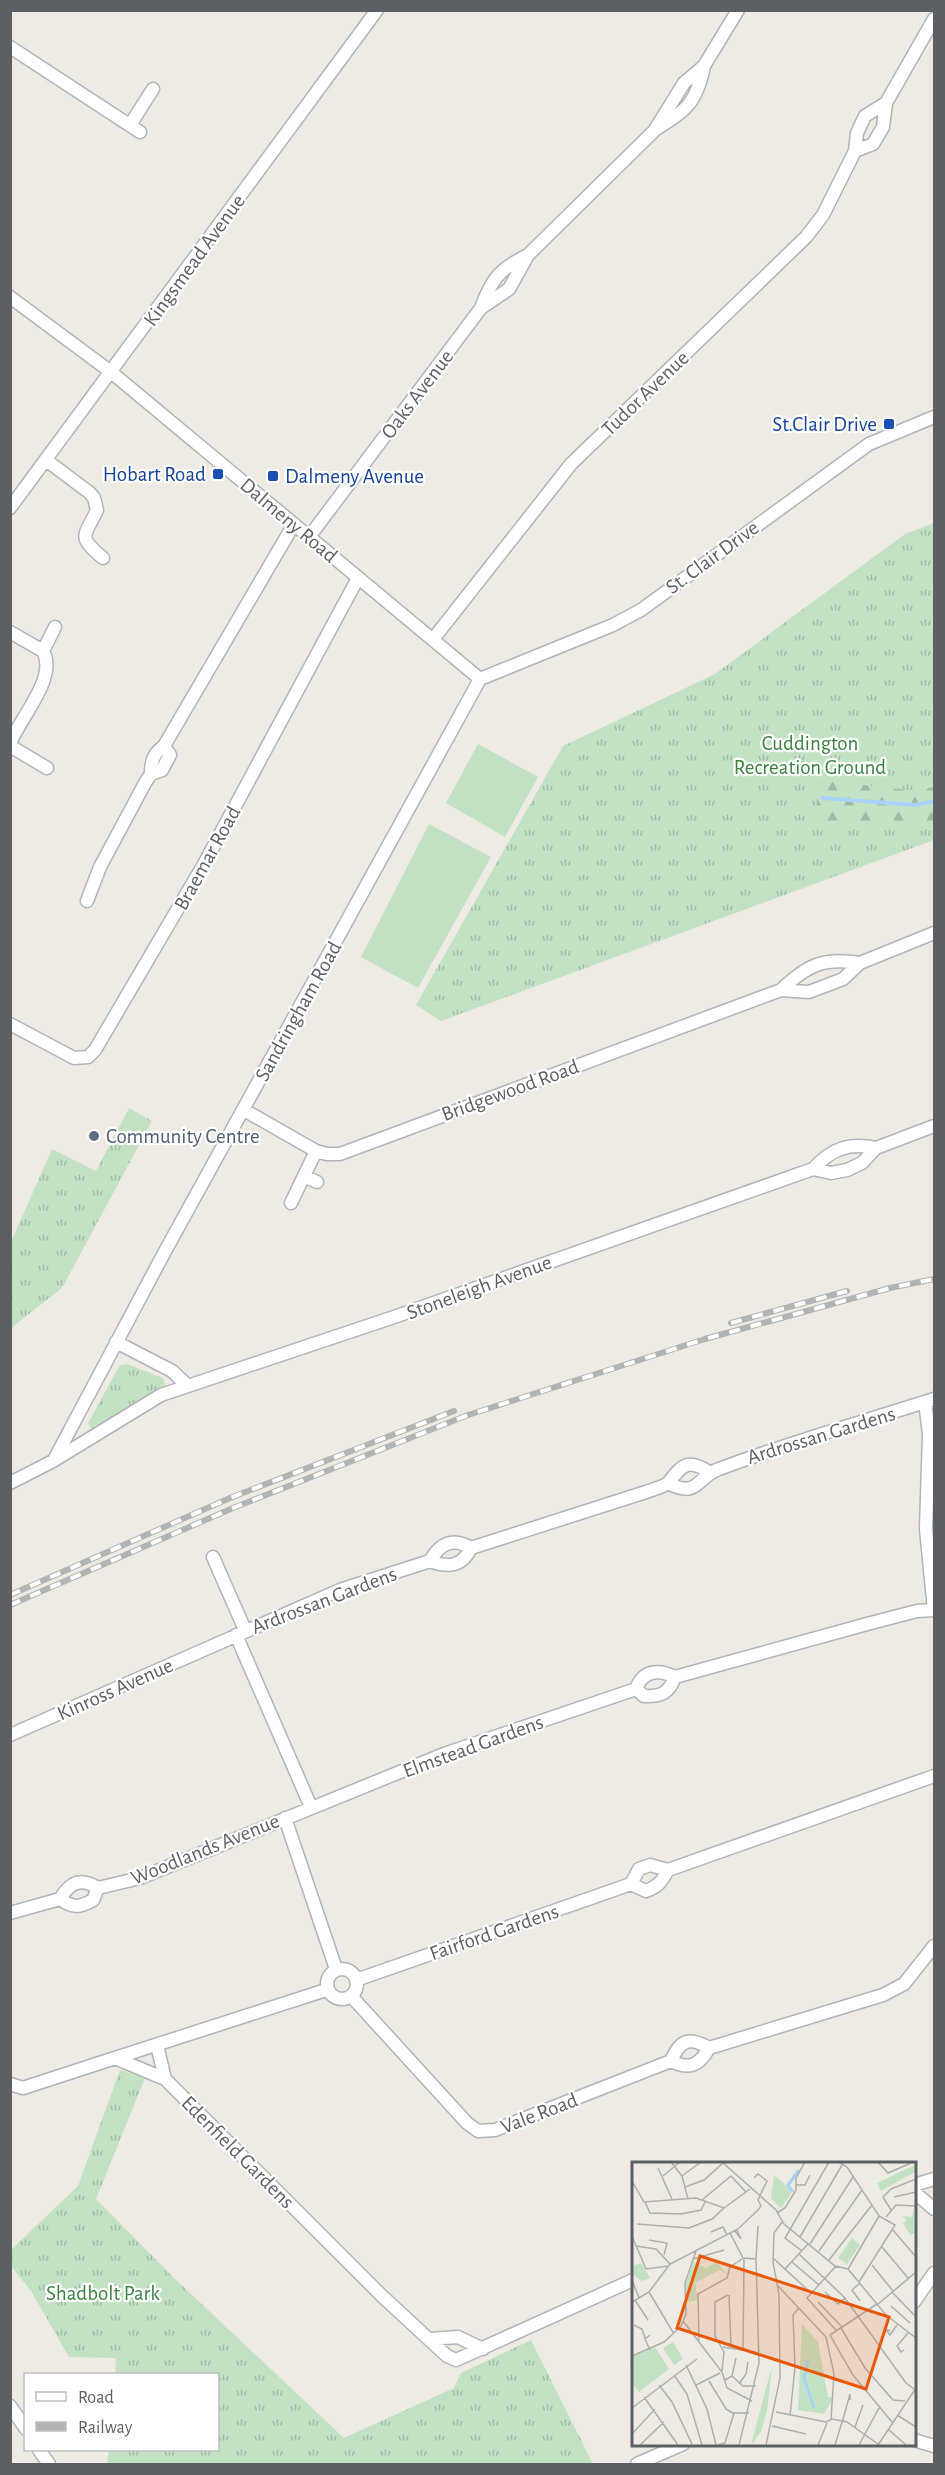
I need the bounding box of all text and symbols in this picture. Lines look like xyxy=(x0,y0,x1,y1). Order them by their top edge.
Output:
street label: Kingsmead Avenue xyxy=(140,191,249,330)
street label: Oaks Avenue xyxy=(377,346,457,443)
street label: Tudor Avenue xyxy=(598,347,693,440)
place label: St.Clair Drive xyxy=(772,414,877,435)
marker: St.Clair Drive xyxy=(882,417,896,431)
place label: Hobart Road xyxy=(103,464,206,485)
place label: Dalmeny Avenue xyxy=(285,466,424,487)
marker: Hobart Road xyxy=(211,467,225,481)
marker: Dalmeny Avenue xyxy=(266,469,280,483)
street label: Dalmeny Road xyxy=(236,474,341,567)
street label: St. Clair Drive xyxy=(662,517,763,598)
park label: Cuddington Recreation Ground xyxy=(734,733,886,778)
street label: Braemar Road xyxy=(170,803,245,914)
street label: Sandringham Road xyxy=(251,938,346,1085)
street label: Bridgewood Road xyxy=(439,1056,582,1125)
place label: Community Centre xyxy=(106,1126,260,1147)
marker: Community Centre xyxy=(87,1129,101,1143)
street label: Stoneleigh Avenue xyxy=(404,1251,555,1323)
street label: Ardrossan Gardens xyxy=(745,1403,898,1468)
street label: Ardrossan Gardens xyxy=(249,1563,400,1638)
street label: Kinross Avenue xyxy=(54,1655,176,1724)
street label: Elmstead Gardens xyxy=(400,1711,546,1782)
street label: Woodlands Avenue xyxy=(128,1810,282,1889)
street label: Fairford Gardens xyxy=(427,1901,561,1964)
street label: Vale Road xyxy=(498,2089,581,2138)
street label: Edenfield Gardens xyxy=(177,2092,298,2213)
inset map xyxy=(632,2162,915,2445)
park label: Shadbolt Park xyxy=(46,2283,160,2304)
legend xyxy=(24,2373,219,2451)
text: Road xyxy=(78,2389,114,2407)
text: Railway xyxy=(78,2419,133,2437)

